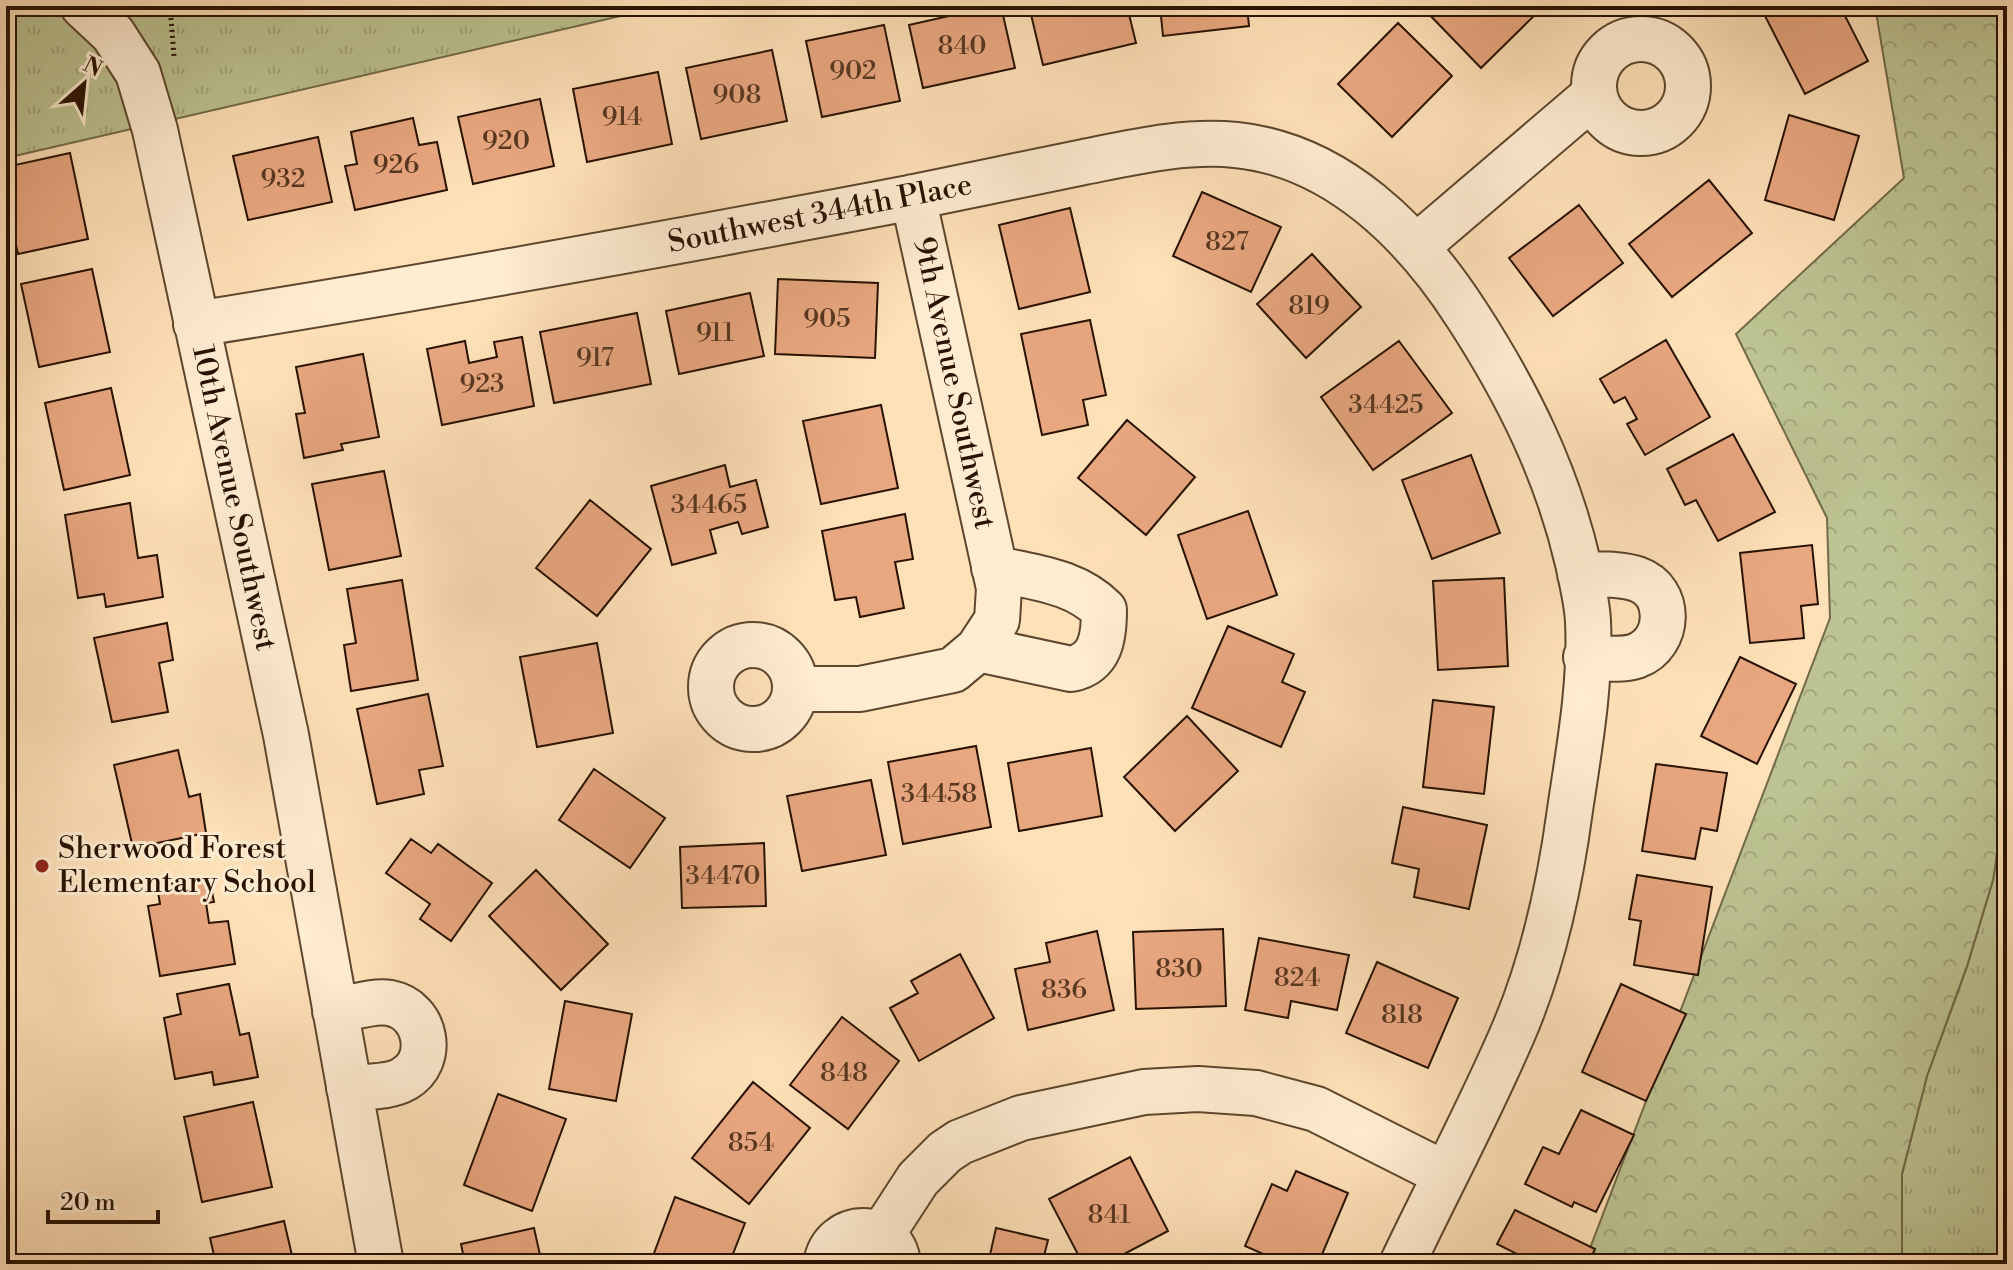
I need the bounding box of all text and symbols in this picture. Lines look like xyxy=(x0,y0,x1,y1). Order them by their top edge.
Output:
house number: 840 xyxy=(937,30,987,62)
north arrow xyxy=(44,44,124,124)
text: N xyxy=(79,52,107,84)
house number: 902 xyxy=(829,55,877,87)
house number: 908 xyxy=(713,79,761,111)
house number: 914 xyxy=(602,101,642,133)
house number: 920 xyxy=(482,125,530,157)
house number: 926 xyxy=(373,149,419,181)
house number: 932 xyxy=(261,163,305,195)
street label: Southwest 344th Place xyxy=(665,166,975,262)
house number: 827 xyxy=(1205,226,1249,258)
street label: 9th Avenue Southwest xyxy=(904,233,1004,533)
house number: 819 xyxy=(1288,290,1330,322)
house number: 905 xyxy=(803,303,851,335)
house number: 911 xyxy=(696,317,734,349)
street label: 10th Avenue Southwest xyxy=(183,342,285,655)
house number: 917 xyxy=(576,342,614,374)
house number: 923 xyxy=(460,368,504,400)
house number: 34425 xyxy=(1348,389,1424,421)
house number: 34465 xyxy=(671,489,747,521)
house number: 34458 xyxy=(901,778,977,810)
place label: Sherwood Forest Elementary School xyxy=(58,830,316,902)
marker: Sherwood Forest Elementary School xyxy=(33,857,51,875)
house number: 34470 xyxy=(686,860,760,892)
house number: 830 xyxy=(1155,953,1203,985)
house number: 824 xyxy=(1274,962,1320,994)
house number: 836 xyxy=(1041,974,1087,1006)
house number: 818 xyxy=(1381,999,1423,1031)
house number: 848 xyxy=(820,1057,868,1089)
house number: 854 xyxy=(728,1127,774,1159)
scale bar xyxy=(48,1174,158,1224)
text: 20 m xyxy=(60,1188,116,1218)
house number: 841 xyxy=(1087,1199,1131,1231)

